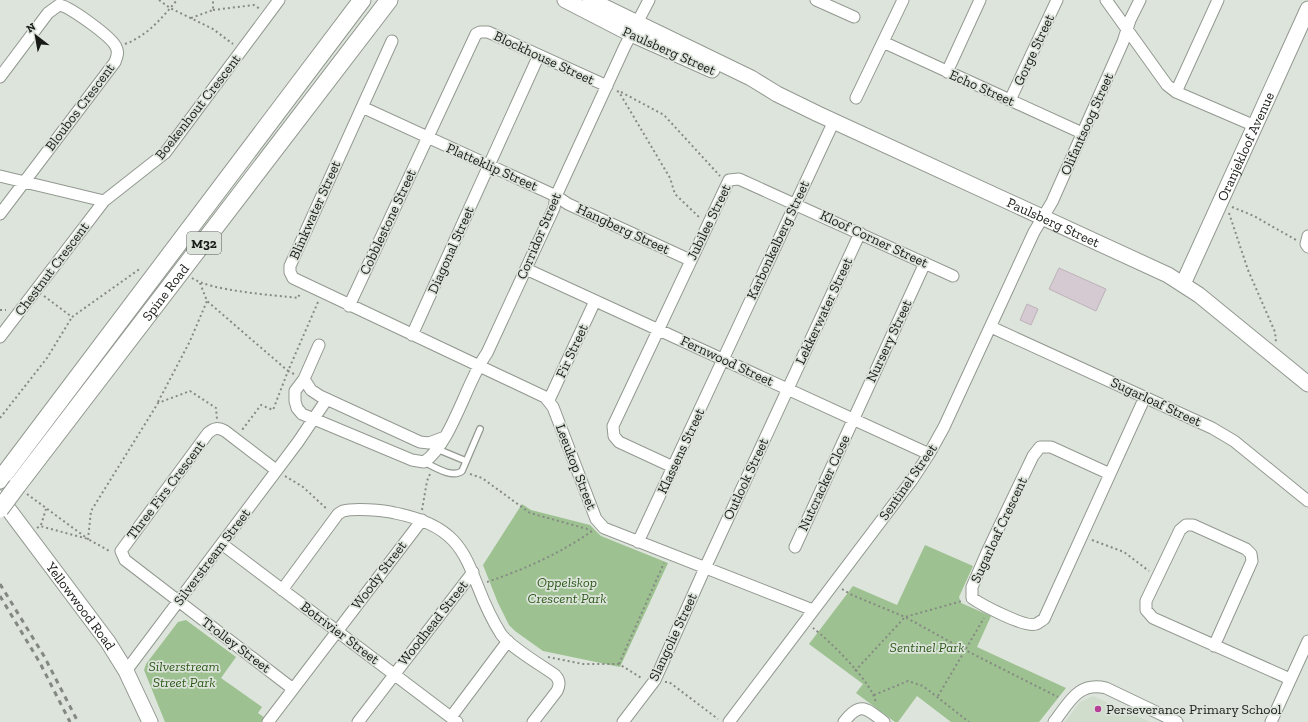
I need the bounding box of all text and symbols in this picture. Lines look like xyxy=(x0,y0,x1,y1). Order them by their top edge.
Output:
street label: Gorge Street xyxy=(1010,11,1058,89)
north arrow xyxy=(16,16,56,56)
text: N xyxy=(24,20,39,36)
street label: Paulsberg Street xyxy=(620,23,719,79)
street label: Blockhouse Street xyxy=(491,27,598,89)
street label: Boekenhout Crescent xyxy=(152,50,245,163)
street label: Bloubos Crescent xyxy=(42,59,119,154)
street label: Echo Street xyxy=(947,66,1018,110)
street label: Olifantsoog Street xyxy=(1057,69,1118,178)
street label: Oranjekloof Avenue xyxy=(1213,89,1278,204)
street label: Platteklip Street xyxy=(444,139,541,195)
street label: Blinkwater Street xyxy=(286,157,345,262)
street label: Cobblestone Street xyxy=(356,166,420,278)
street label: Karbonkelberg Street xyxy=(743,177,813,302)
street label: Jubilee Street xyxy=(683,181,735,263)
street label: Corridor Street xyxy=(513,189,565,282)
street label: Paulsberg Street xyxy=(1004,194,1103,251)
street label: Hangberg Street xyxy=(574,200,673,258)
street label: Diagonal Street xyxy=(424,203,478,296)
street label: Kloof Corner Street xyxy=(817,207,931,272)
street label: Chestnut Crescent xyxy=(11,218,93,319)
road number: M32 xyxy=(187,232,221,254)
street label: Lekkerwater Street xyxy=(792,254,857,367)
street label: Spine Road xyxy=(138,260,193,324)
street label: Nursery Street xyxy=(862,296,916,385)
street label: Fir Street xyxy=(552,321,592,381)
street label: Fernwood Street xyxy=(678,332,777,390)
street label: Sugarloaf Street xyxy=(1108,374,1205,431)
street label: Klassens Street xyxy=(654,405,709,497)
street label: Leeukop Street xyxy=(552,422,600,513)
street label: Nutcracker Close xyxy=(794,432,854,534)
street label: Outlook Street xyxy=(720,434,773,523)
street label: Three Firs Crescent xyxy=(123,436,209,543)
street label: Sentinel Street xyxy=(875,440,941,524)
street label: Sugarloaf Crescent xyxy=(967,474,1031,586)
street label: Silverstream Street xyxy=(170,505,254,609)
street label: Woody Street xyxy=(348,537,411,613)
street label: Yellowwood Road xyxy=(42,558,119,653)
park label: Oppelskop Crescent Park xyxy=(528,574,606,607)
street label: Woodhead Street xyxy=(394,576,472,669)
street label: Slangolie Street xyxy=(645,590,701,684)
street label: Botrivier Street xyxy=(297,598,383,668)
street label: Trolley Street xyxy=(198,613,275,677)
park label: Sentinel Park xyxy=(890,639,964,656)
park label: Silverstream Street Park xyxy=(148,658,220,691)
place label: Perseverance Primary School xyxy=(1106,701,1282,718)
marker: Perseverance Primary School xyxy=(1093,704,1103,714)

